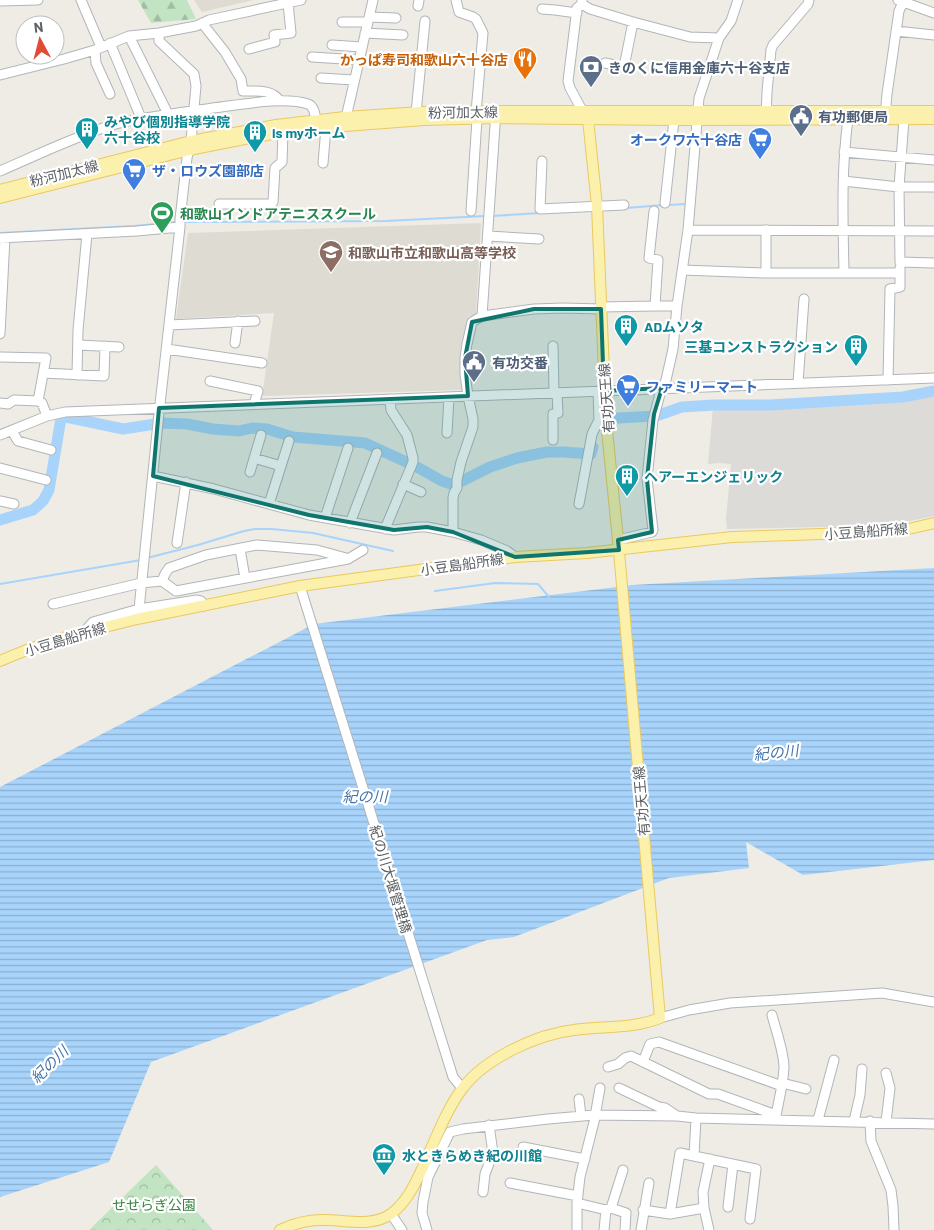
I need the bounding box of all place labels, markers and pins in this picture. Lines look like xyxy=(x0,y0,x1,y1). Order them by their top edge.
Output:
restaurant icon: かっぱ寿司和歌山六十谷店 xyxy=(512,46,538,80)
place label: かっぱ寿司和歌山六十谷店 xyxy=(340,51,508,68)
bank icon: きのくに信用金庫六十谷支店 xyxy=(578,54,604,88)
place label: きのくに信用金庫六十谷支店 xyxy=(608,59,790,76)
public building icon: 有功郵便局 xyxy=(788,103,814,137)
place label: 有功郵便局 xyxy=(818,108,888,125)
place label: みやび個別指導学院 六十谷校 xyxy=(104,113,230,146)
building icon: みやび個別指導学院 六十谷校 xyxy=(74,116,100,150)
building icon: is myホーム xyxy=(242,119,268,153)
place label: is myホーム xyxy=(272,124,345,141)
supermarket icon: オークワ六十谷店 xyxy=(747,126,773,160)
place label: オークワ六十谷店 xyxy=(630,131,742,148)
supermarket icon: ザ・ロウズ園部店 xyxy=(121,157,147,191)
place label: ザ・ロウズ園部店 xyxy=(152,162,264,179)
sports icon: 和歌山インドアテニススクール xyxy=(149,200,175,234)
place label: 和歌山インドアテニススクール xyxy=(180,205,376,222)
school or university icon: 和歌山市立和歌山高等学校 xyxy=(318,239,344,273)
place label: 和歌山市立和歌山高等学校 xyxy=(348,244,516,261)
building icon: ADムソタ xyxy=(613,313,639,347)
place label: ADムソタ xyxy=(644,318,704,335)
building icon: 三基コンストラクション xyxy=(843,333,869,367)
place label: 三基コンストラクション xyxy=(684,338,838,355)
public building icon: 有功交番 xyxy=(461,349,487,383)
place label: 有功交番 xyxy=(492,354,548,371)
supermarket icon: ファミリーマート xyxy=(615,373,641,407)
place label: ファミリーマート xyxy=(646,378,758,395)
building icon: ヘアーエンジェリック xyxy=(614,463,640,497)
place label: ヘアーエンジェリック xyxy=(644,468,783,485)
museum icon: 水ときらめき紀の川館 xyxy=(371,1142,397,1176)
place label: 水ときらめき紀の川館 xyxy=(402,1147,542,1164)

